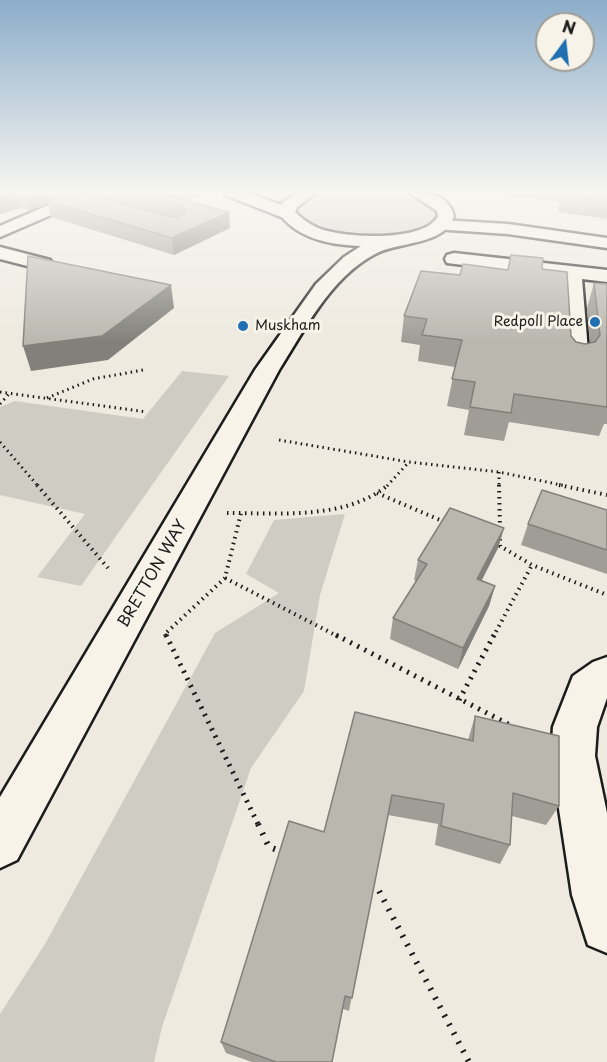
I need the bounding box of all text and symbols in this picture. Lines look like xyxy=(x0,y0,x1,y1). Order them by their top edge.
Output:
north arrow xyxy=(535,12,595,72)
text: N xyxy=(560,13,578,40)
place label: Redpoll Place xyxy=(494,314,583,330)
marker: Redpoll Place xyxy=(588,315,602,329)
place label: Muskham xyxy=(255,318,320,334)
marker: Muskham xyxy=(236,319,250,333)
street label: BRETTON WAY xyxy=(114,517,192,631)

